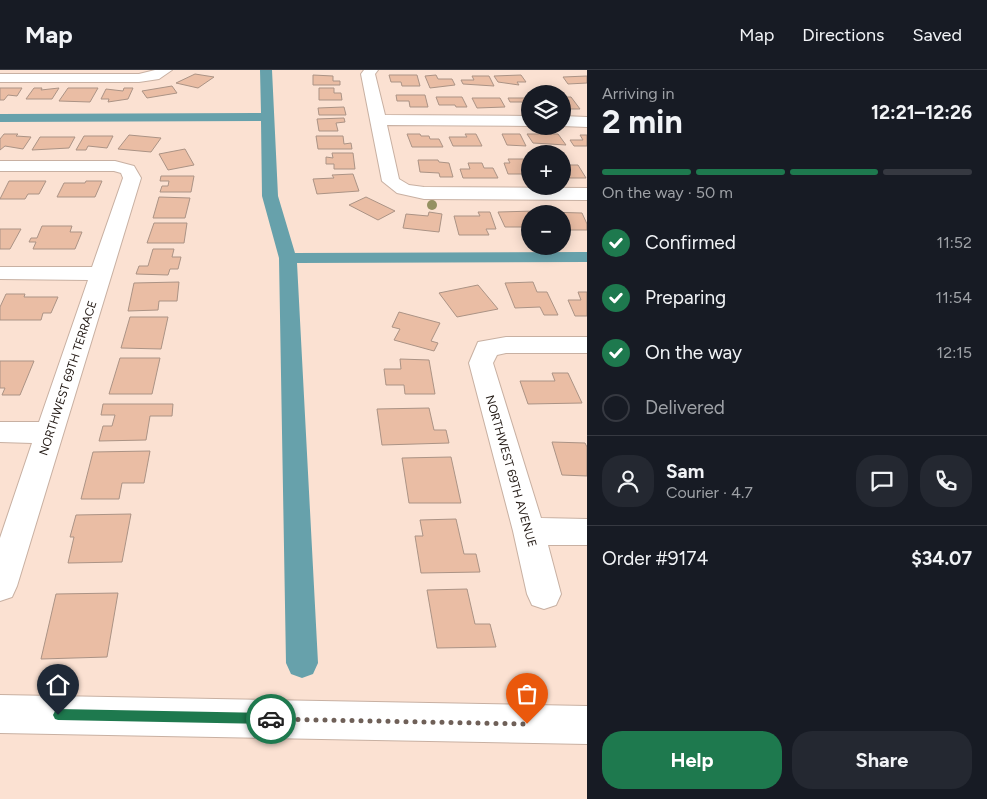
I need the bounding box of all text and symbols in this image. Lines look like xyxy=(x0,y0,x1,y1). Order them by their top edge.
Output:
text: Map xyxy=(25,20,73,49)
text: Map xyxy=(739,24,774,46)
text: Directions xyxy=(802,24,884,46)
text: Saved xyxy=(912,24,962,46)
text: Arriving in xyxy=(602,84,674,103)
map controls xyxy=(521,85,571,255)
button: layers xyxy=(521,85,571,135)
text: 12:21–12:26 xyxy=(871,101,972,124)
text: 2 min xyxy=(602,103,683,141)
button: + xyxy=(521,145,571,195)
text: On the way · 50 m xyxy=(602,183,733,202)
button: − xyxy=(521,205,571,255)
icon: check xyxy=(602,229,630,257)
text: Confirmed xyxy=(645,231,736,254)
text: 11:52 xyxy=(937,233,972,252)
icon: check xyxy=(602,284,630,312)
text: Preparing xyxy=(645,286,726,309)
text: 11:54 xyxy=(936,288,972,307)
street label: NORTHWEST 69TH TERRACE xyxy=(36,299,100,457)
icon: check xyxy=(602,339,630,367)
text: On the way xyxy=(645,341,742,364)
text: 12:15 xyxy=(937,343,972,362)
street label: NORTHWEST 69TH AVENUE xyxy=(483,393,539,549)
text: Delivered xyxy=(645,396,725,419)
button: person xyxy=(602,455,654,507)
button: chat xyxy=(856,455,908,507)
button: phone xyxy=(920,455,972,507)
text: Sam xyxy=(666,460,704,483)
text: Courier · 4.7 xyxy=(666,483,753,502)
text: Order #9174 xyxy=(602,547,708,570)
text: $34.07 xyxy=(911,547,972,570)
pin xyxy=(37,664,79,715)
icon: home xyxy=(44,671,72,699)
pin xyxy=(506,673,548,724)
icon: bag xyxy=(513,680,541,708)
courier xyxy=(246,694,296,744)
icon: car xyxy=(257,705,285,733)
button: Help xyxy=(602,731,782,789)
button: Share xyxy=(792,731,972,789)

